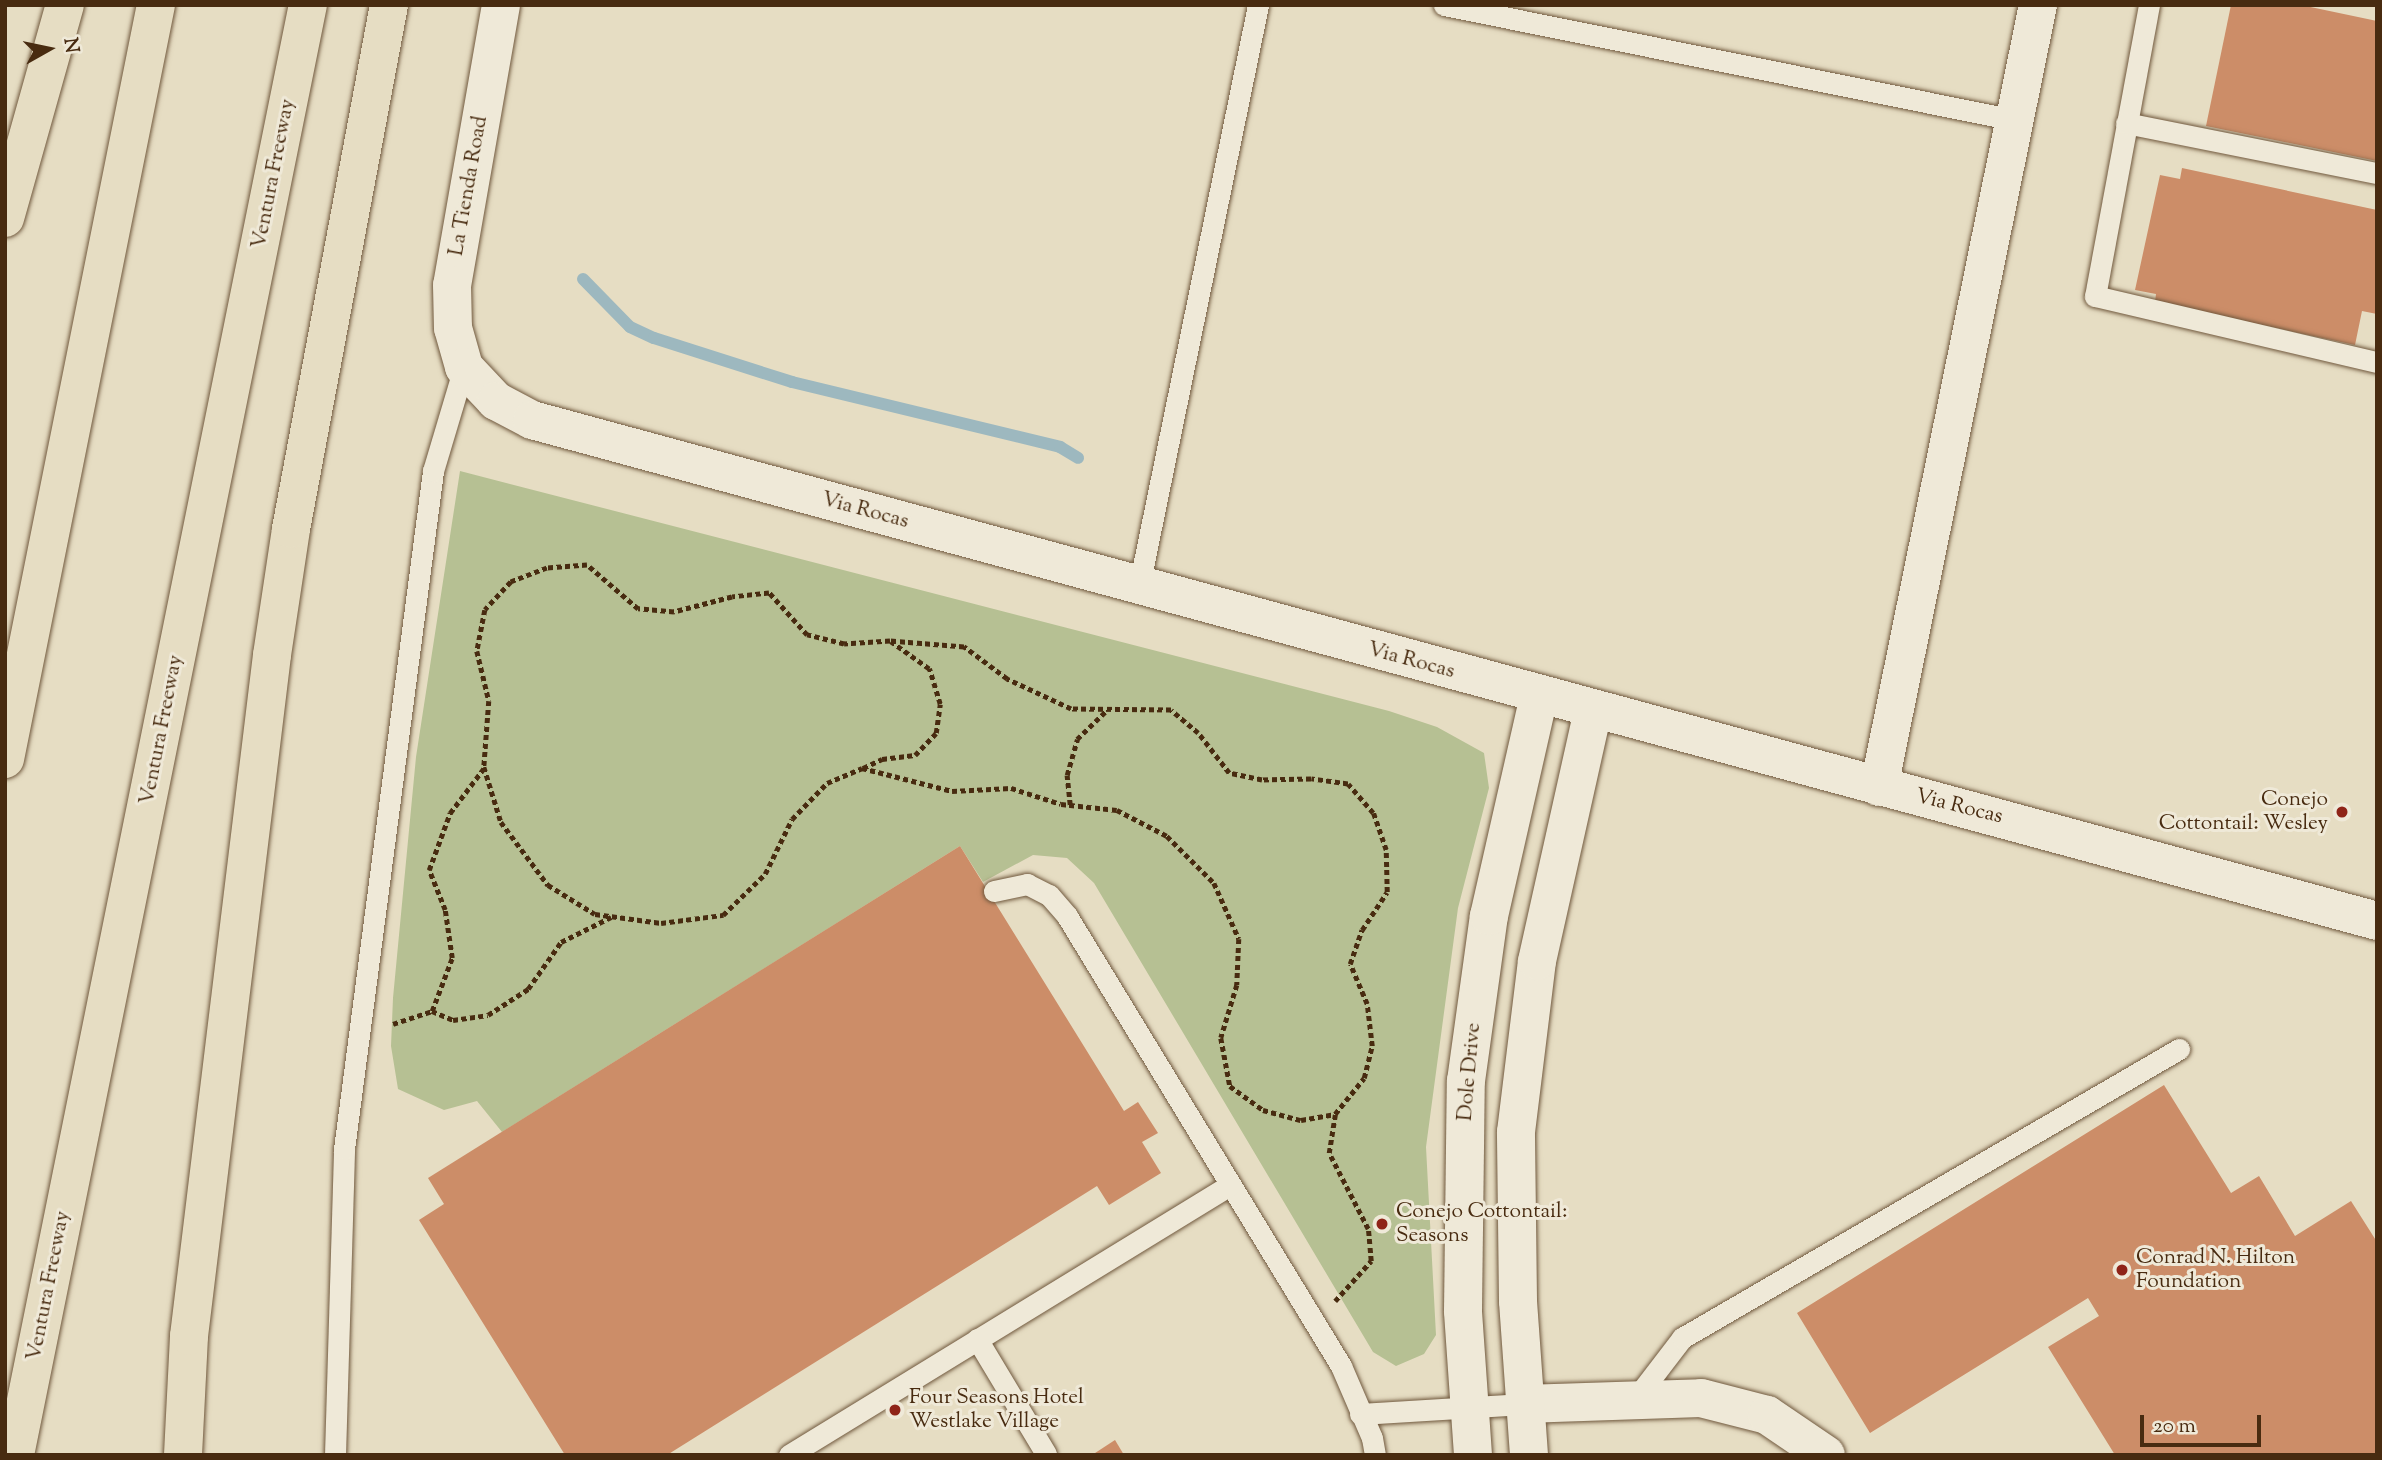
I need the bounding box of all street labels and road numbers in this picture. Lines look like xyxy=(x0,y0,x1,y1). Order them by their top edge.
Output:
street label: Ventura Freeway xyxy=(247,97,301,251)
street label: La Tienda Road xyxy=(444,114,494,258)
street label: Via Rocas xyxy=(819,487,911,535)
street label: Via Rocas xyxy=(1365,637,1457,685)
street label: Ventura Freeway xyxy=(135,653,189,807)
street label: Via Rocas xyxy=(1913,784,2005,830)
street label: Dole Drive xyxy=(1453,1022,1487,1122)
street label: Ventura Freeway xyxy=(22,1209,76,1363)

